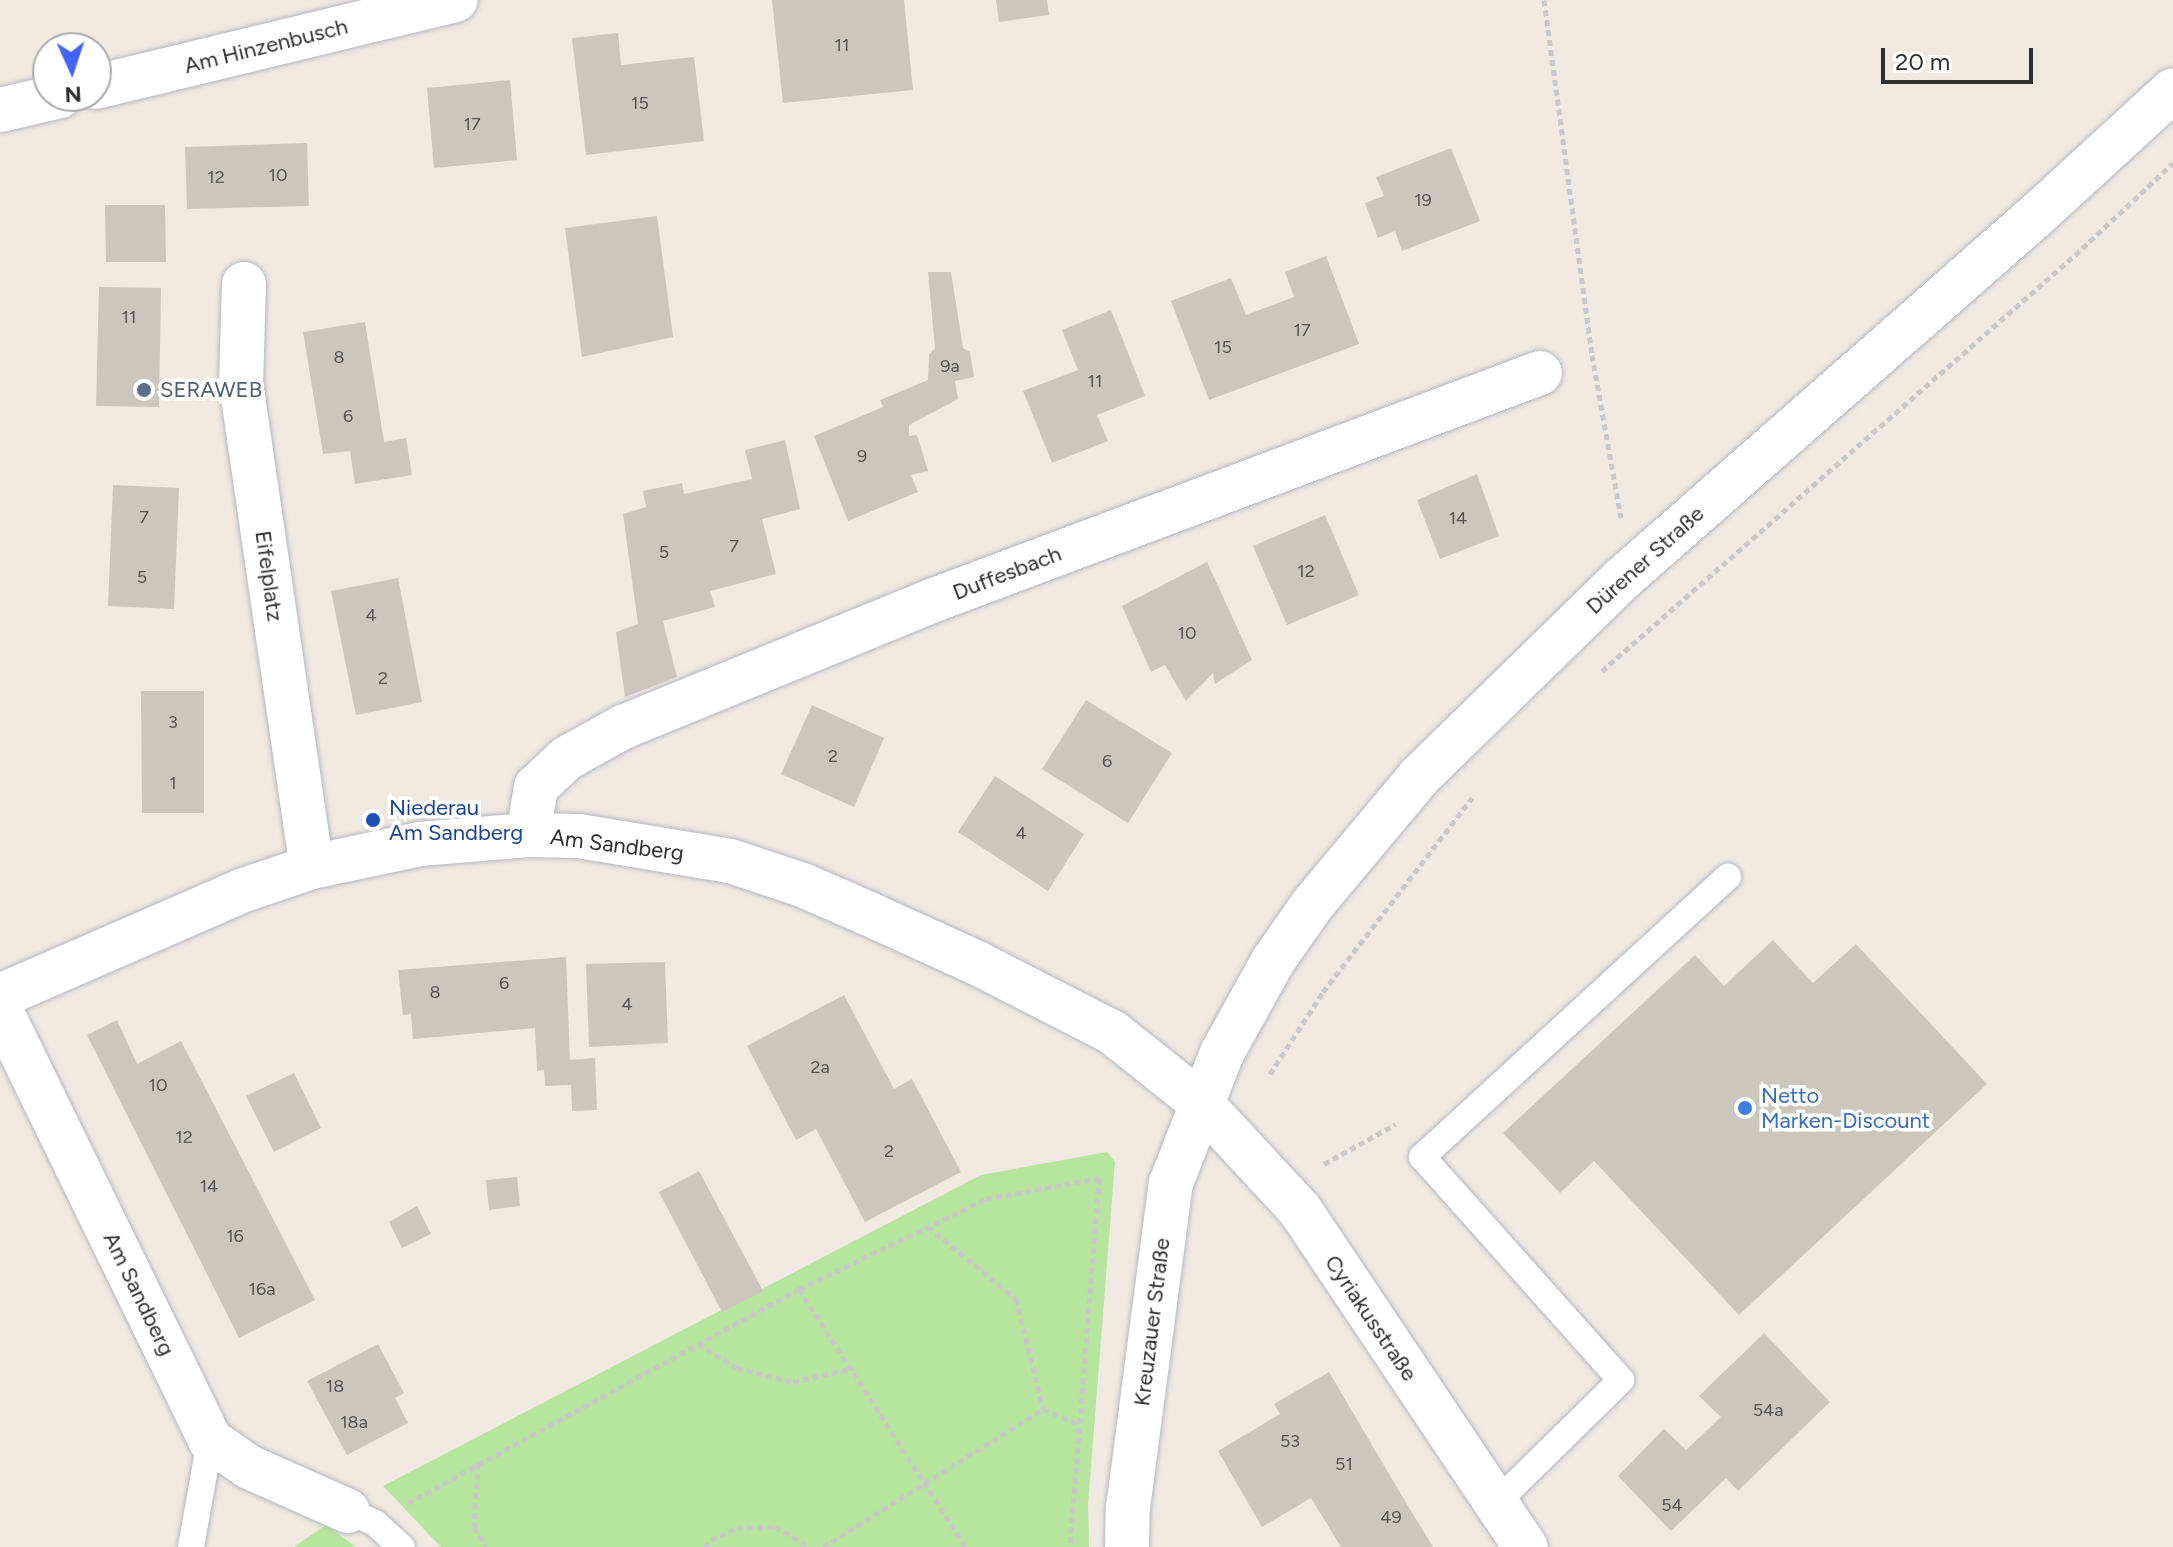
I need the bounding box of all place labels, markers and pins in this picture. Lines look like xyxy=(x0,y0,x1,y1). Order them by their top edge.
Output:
place label: SERAWEB xyxy=(160,377,262,403)
marker: SERAWEB xyxy=(135,381,153,399)
place label: Niederau Am Sandberg xyxy=(389,794,523,846)
marker: Niederau Am Sandberg xyxy=(364,811,382,829)
place label: Netto Marken-Discount xyxy=(1761,1082,1930,1134)
marker: Netto Marken-Discount xyxy=(1736,1099,1754,1117)

